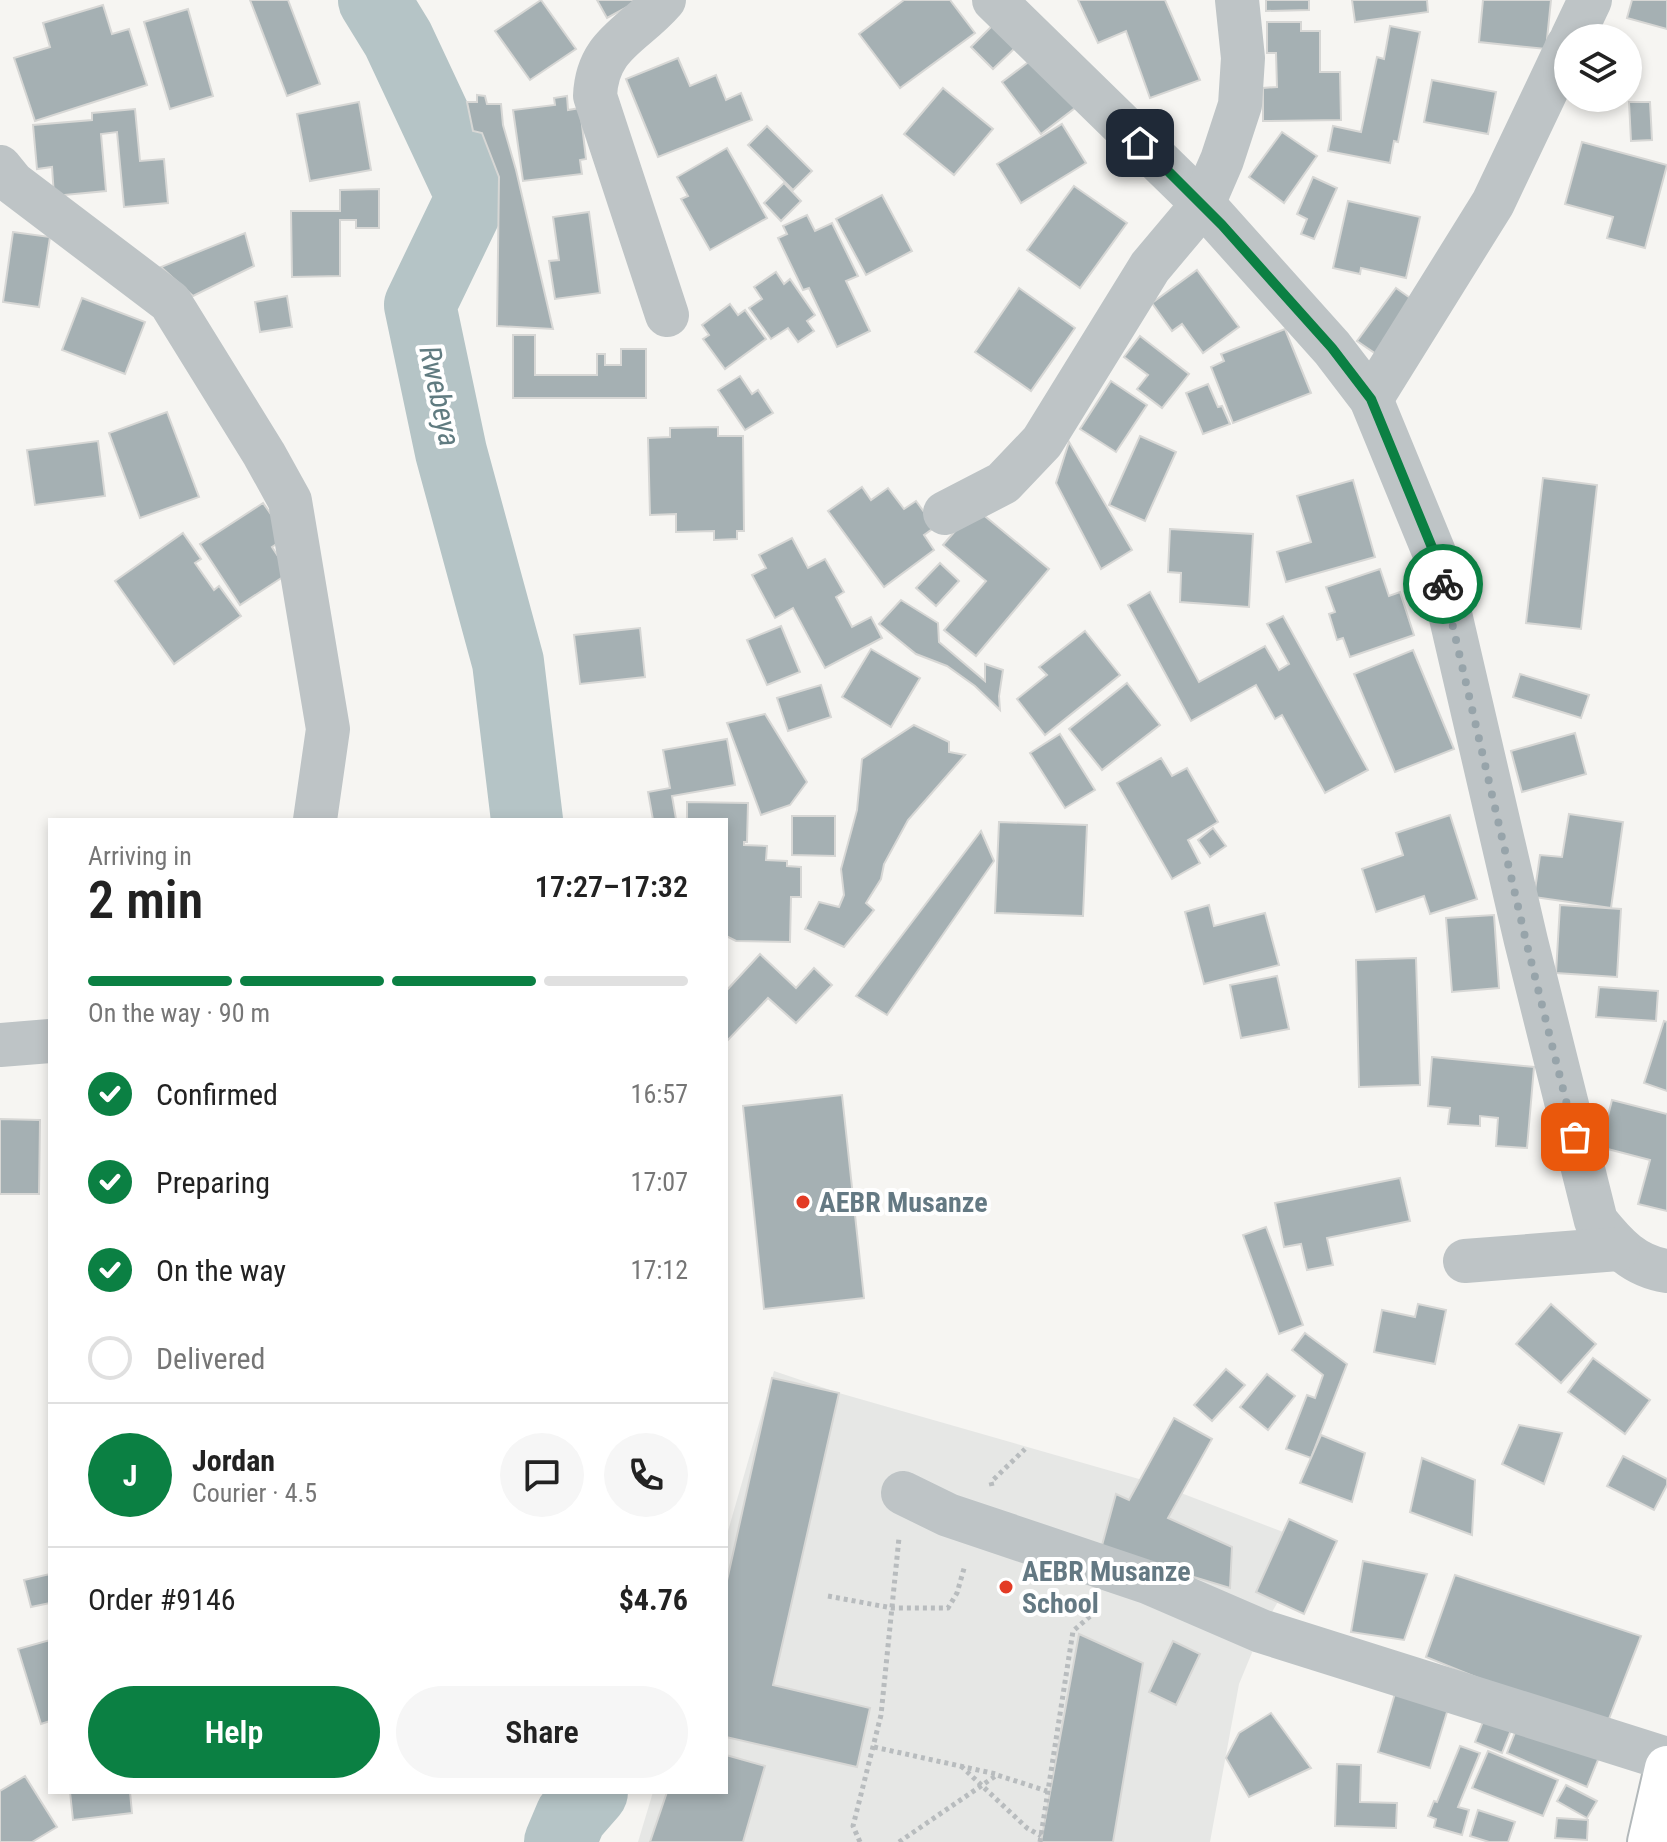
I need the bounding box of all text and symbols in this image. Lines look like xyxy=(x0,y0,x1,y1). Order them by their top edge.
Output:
map controls xyxy=(1554,24,1642,112)
button: layers xyxy=(1554,24,1642,112)
pin xyxy=(1106,109,1174,177)
icon: home xyxy=(1118,121,1162,165)
water label: Rwebeya xyxy=(412,343,468,449)
courier xyxy=(1403,544,1483,624)
icon: bike xyxy=(1421,562,1465,606)
text: Arriving in xyxy=(88,841,192,871)
text: 17:27–17:32 xyxy=(535,869,688,904)
text: 2 min xyxy=(88,870,203,931)
text: On the way · 90 m xyxy=(88,998,270,1028)
icon: check xyxy=(88,1072,132,1116)
text: Confirmed xyxy=(156,1077,278,1112)
text: 16:57 xyxy=(631,1079,688,1109)
pin xyxy=(1541,1103,1609,1171)
icon: bag xyxy=(1553,1115,1597,1159)
icon: check xyxy=(88,1160,132,1204)
text: Preparing xyxy=(156,1165,270,1200)
text: 17:07 xyxy=(631,1167,688,1197)
place label: AEBR Musanze xyxy=(819,1186,988,1219)
marker: AEBR Musanze xyxy=(794,1193,812,1211)
icon: check xyxy=(88,1248,132,1292)
text: On the way xyxy=(156,1253,286,1288)
text: 17:12 xyxy=(631,1255,688,1285)
text: Delivered xyxy=(156,1341,265,1376)
button: chat xyxy=(500,1433,584,1517)
button: phone xyxy=(604,1433,688,1517)
text: Jordan xyxy=(192,1443,275,1478)
text: J xyxy=(123,1458,137,1493)
text: Courier · 4.5 xyxy=(192,1478,317,1508)
place label: AEBR Musanze School xyxy=(1022,1555,1191,1620)
marker: AEBR Musanze School xyxy=(997,1578,1015,1596)
text: Order #9146 xyxy=(88,1582,236,1617)
text: $4.76 xyxy=(619,1582,688,1617)
button: Help xyxy=(88,1686,380,1778)
button: Share xyxy=(396,1686,688,1778)

